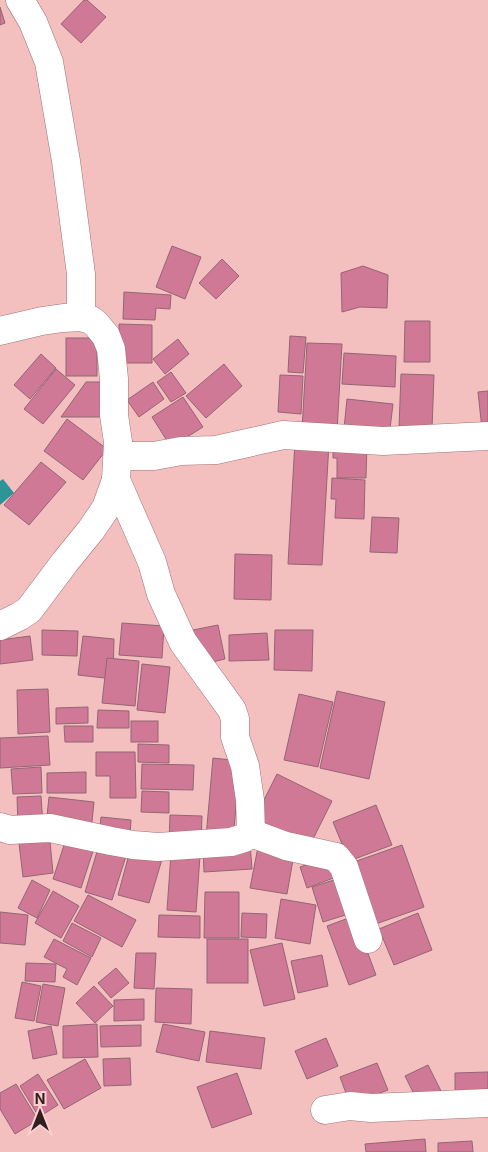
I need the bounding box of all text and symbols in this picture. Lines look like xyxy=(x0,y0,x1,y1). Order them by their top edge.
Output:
north arrow xyxy=(15,1087,65,1137)
text: N xyxy=(35,1090,45,1107)

